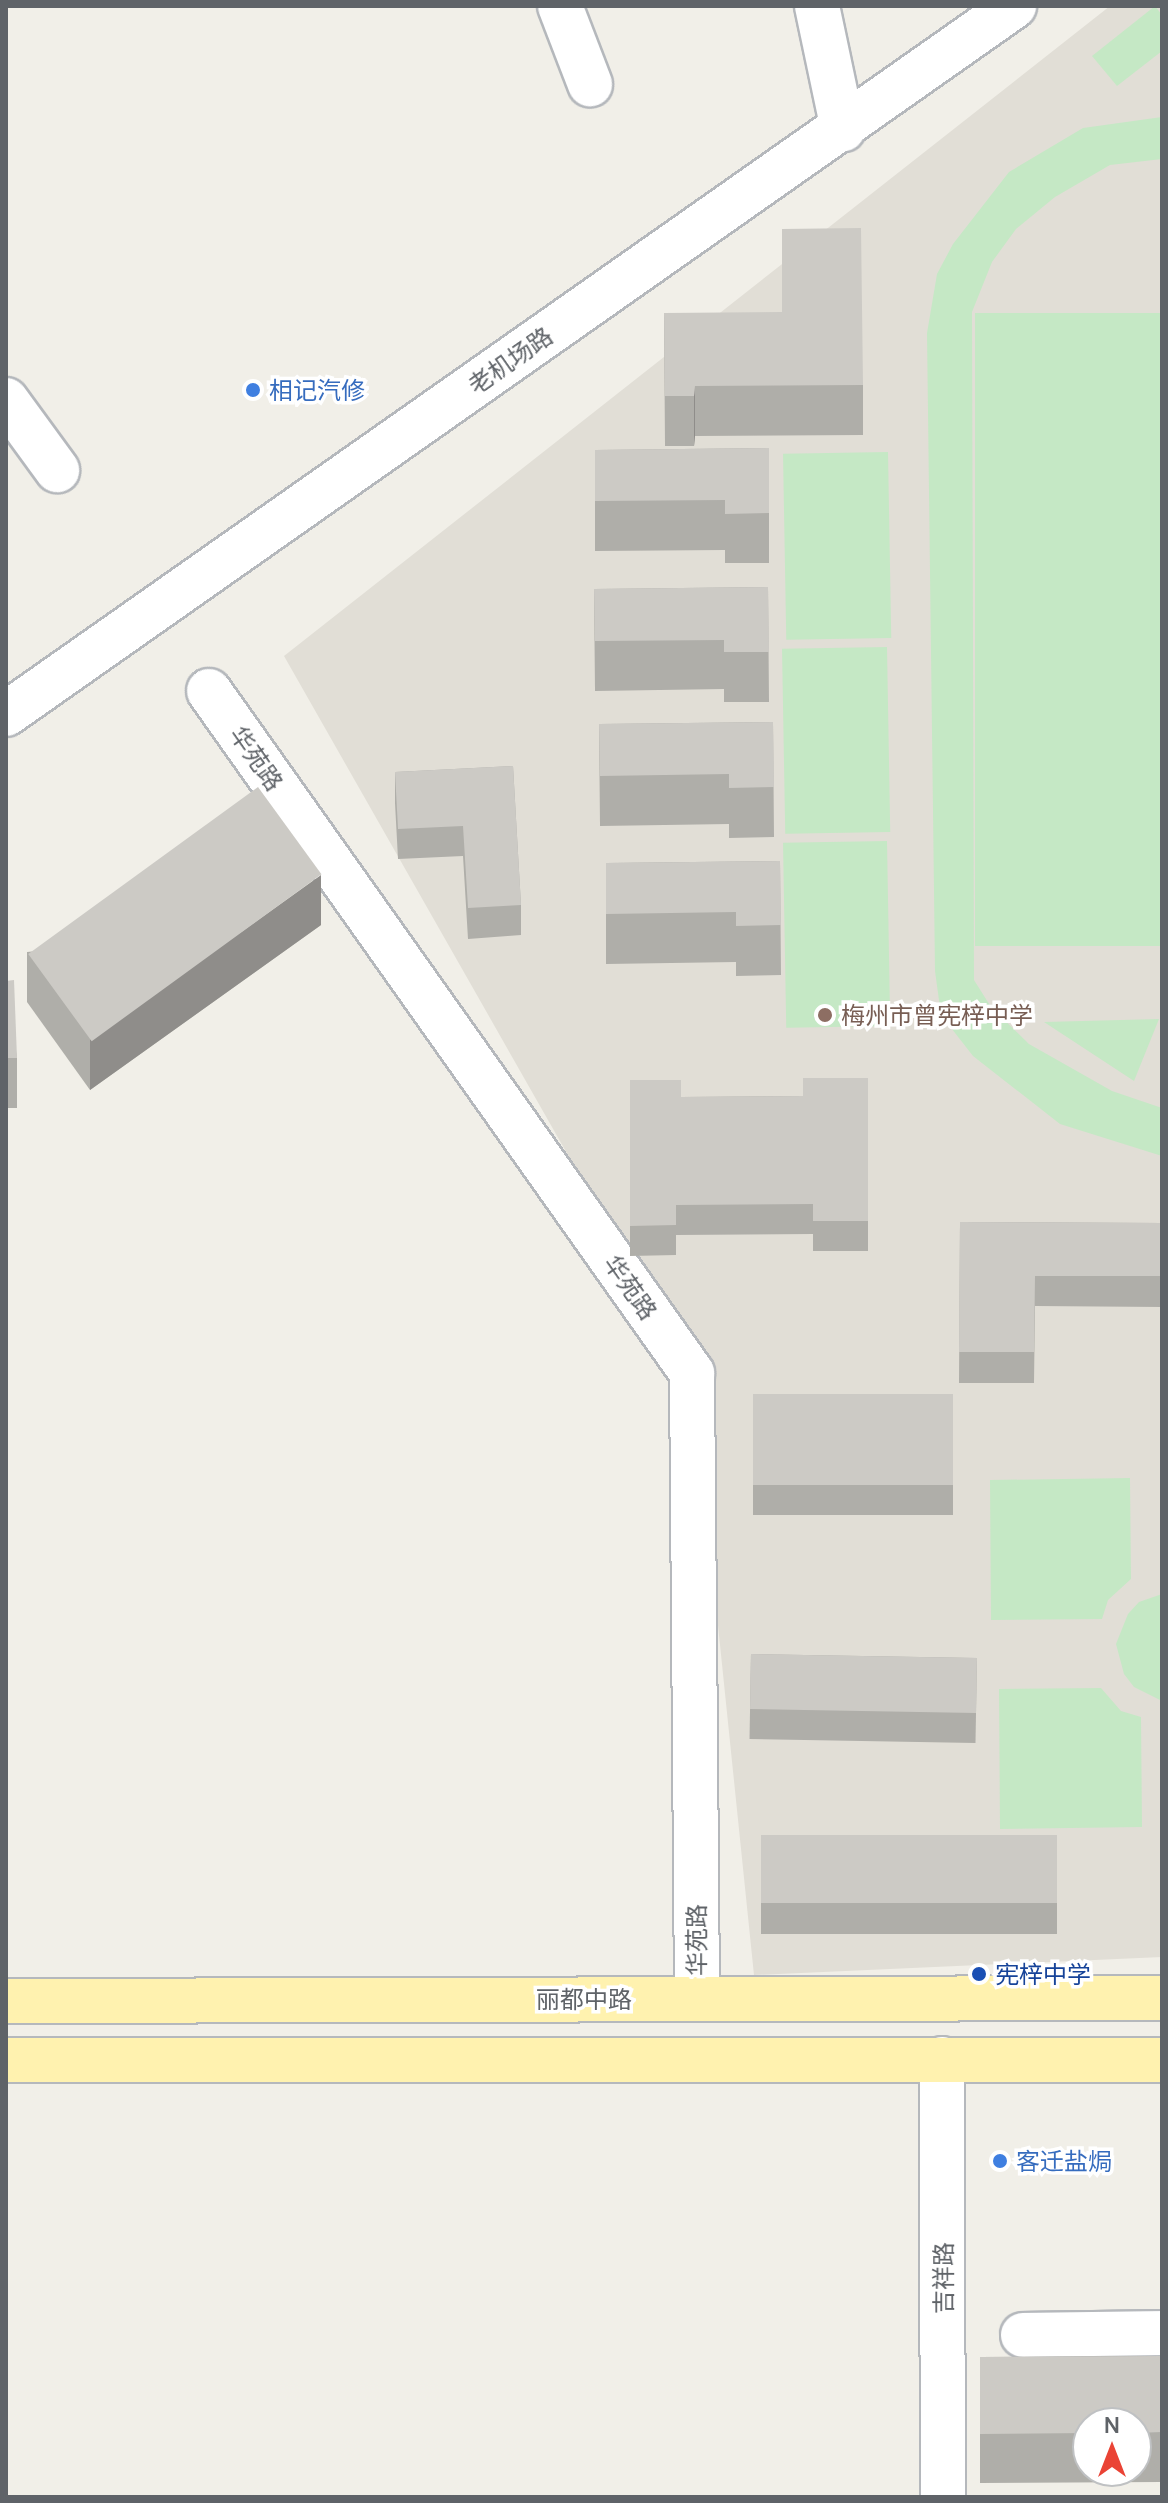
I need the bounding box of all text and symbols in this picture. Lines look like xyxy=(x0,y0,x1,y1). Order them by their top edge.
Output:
street label: 老机场路 xyxy=(462,321,558,399)
place label: 相记汽修 xyxy=(269,376,365,404)
marker: 相记汽修 xyxy=(244,381,262,399)
street label: 华苑路 xyxy=(225,720,289,796)
place label: 梅州市曾宪梓中学 xyxy=(841,1001,1033,1029)
marker: 梅州市曾宪梓中学 xyxy=(816,1006,834,1024)
street label: 华苑路 xyxy=(599,1249,663,1325)
street label: 华苑路 xyxy=(682,1904,710,1976)
place label: 宪梓中学 xyxy=(995,1960,1091,1988)
marker: 宪梓中学 xyxy=(970,1965,988,1983)
street label: 丽都中路 xyxy=(536,1985,632,2013)
place label: 客迁盐焗 xyxy=(1016,2147,1112,2175)
marker: 客迁盐焗 xyxy=(991,2152,1009,2170)
street label: 吉祥路 xyxy=(929,2242,957,2314)
north arrow xyxy=(1072,2407,1152,2487)
text: N xyxy=(1104,2410,1120,2440)

